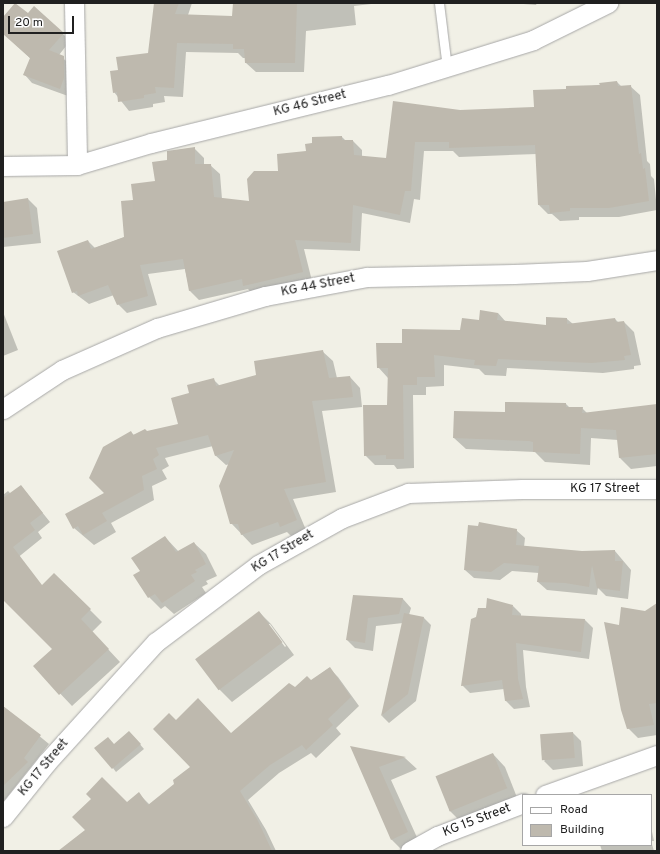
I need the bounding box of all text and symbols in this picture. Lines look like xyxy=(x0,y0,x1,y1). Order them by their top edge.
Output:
scale bar xyxy=(10,8,76,34)
text: 20 m xyxy=(15,15,43,31)
street label: KG 46 Street xyxy=(272,87,348,121)
street label: KG 44 Street xyxy=(280,271,356,301)
street label: KG 17 Street xyxy=(570,481,640,497)
street label: KG 17 Street xyxy=(249,527,317,577)
street label: KG 17 Street xyxy=(15,736,73,800)
legend xyxy=(522,794,652,846)
street label: KG 15 Street xyxy=(441,801,513,841)
text: Road xyxy=(560,802,588,818)
text: Building xyxy=(560,822,604,838)

